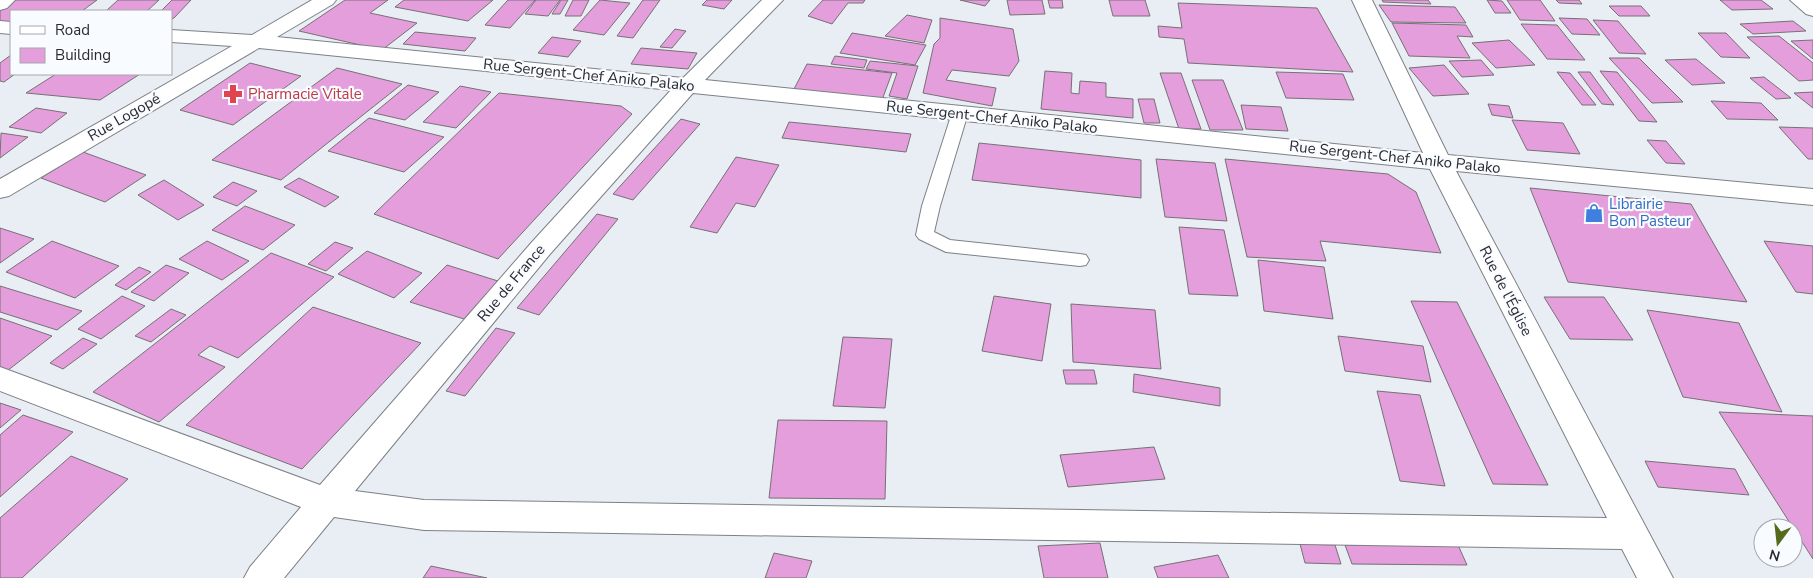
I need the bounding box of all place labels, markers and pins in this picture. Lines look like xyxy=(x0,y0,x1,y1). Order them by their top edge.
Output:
pharmacy icon: Pharmacie Vitale xyxy=(222,83,244,105)
place label: Pharmacie Vitale xyxy=(248,84,362,104)
place label: Librairie Bon Pasteur xyxy=(1609,194,1692,231)
shop icon: Librairie Bon Pasteur xyxy=(1583,202,1605,224)

